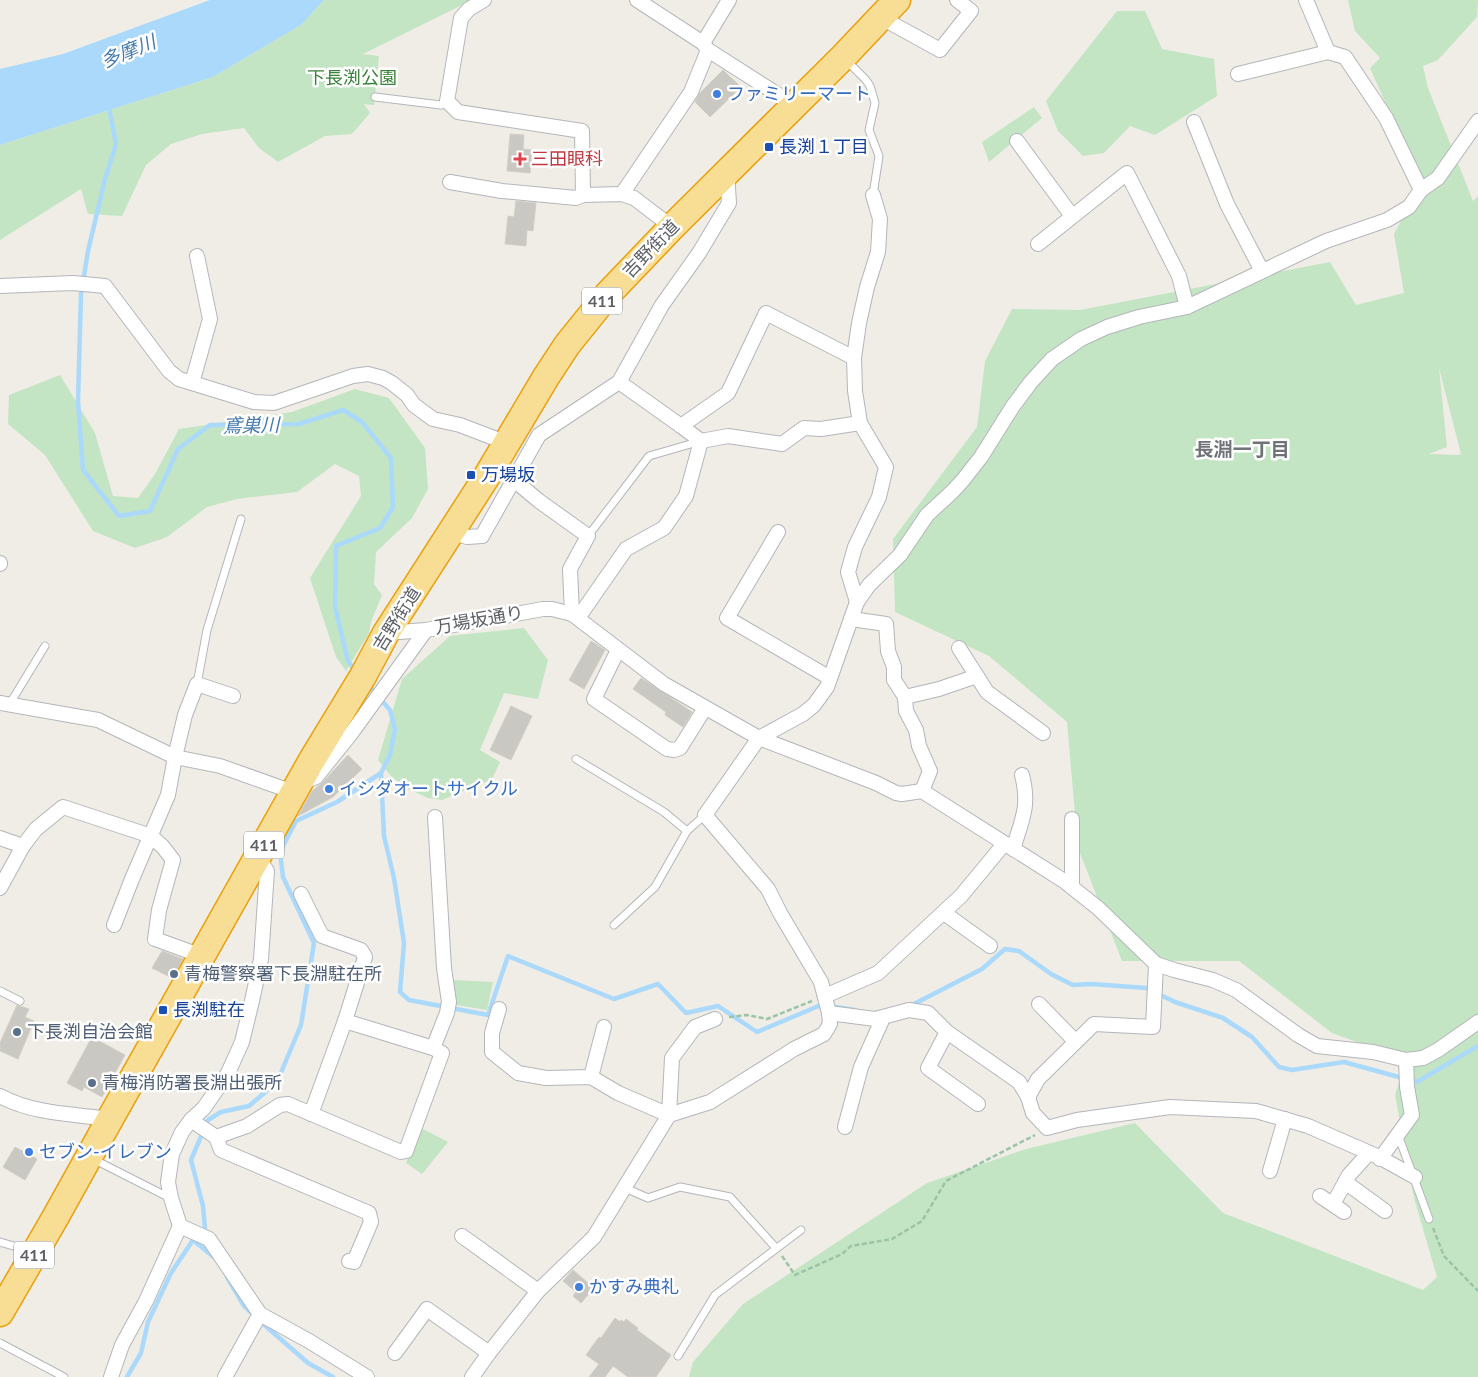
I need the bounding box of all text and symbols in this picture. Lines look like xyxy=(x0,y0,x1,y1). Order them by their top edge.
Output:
water label: 多摩川 xyxy=(97,28,160,72)
park label: 下長渕公園 xyxy=(307,66,397,88)
place label: ファミリーマート xyxy=(727,82,871,104)
marker: ファミリーマート xyxy=(711,88,723,100)
place label: 長渕１丁目 xyxy=(779,135,869,157)
marker: 長渕１丁目 xyxy=(763,141,775,153)
place label: 三田眼科 xyxy=(531,147,603,169)
marker: 三田眼科 xyxy=(513,152,527,166)
street label: 吉野街道 xyxy=(617,215,683,282)
road number: 411 xyxy=(582,288,622,314)
water label: 鳶巣川 xyxy=(222,412,282,436)
district label: 長淵一丁目 xyxy=(1194,437,1290,460)
place label: 万場坂 xyxy=(481,463,535,485)
marker: 万場坂 xyxy=(465,469,477,481)
street label: 吉野街道 xyxy=(368,582,425,655)
street label: 万場坂通り xyxy=(433,600,525,638)
place label: イシダオートサイクル xyxy=(339,777,518,799)
marker: イシダオートサイクル xyxy=(323,783,335,795)
road number: 411 xyxy=(244,832,284,858)
place label: 青梅警察署下長淵駐在所 xyxy=(184,962,382,984)
marker: 青梅警察署下長淵駐在所 xyxy=(168,968,180,980)
place label: 長渕駐在 xyxy=(173,998,245,1020)
marker: 長渕駐在 xyxy=(157,1004,169,1016)
place label: 下長渕自治会館 xyxy=(27,1020,153,1042)
marker: 下長渕自治会館 xyxy=(11,1026,23,1038)
place label: 青梅消防署長淵出張所 xyxy=(102,1071,282,1093)
marker: 青梅消防署長淵出張所 xyxy=(86,1077,98,1089)
place label: セブン-イレブン xyxy=(39,1140,172,1162)
marker: セブン-イレブン xyxy=(23,1146,35,1158)
road number: 411 xyxy=(14,1242,54,1268)
place label: かすみ典礼 xyxy=(589,1275,679,1297)
marker: かすみ典礼 xyxy=(573,1281,585,1293)

